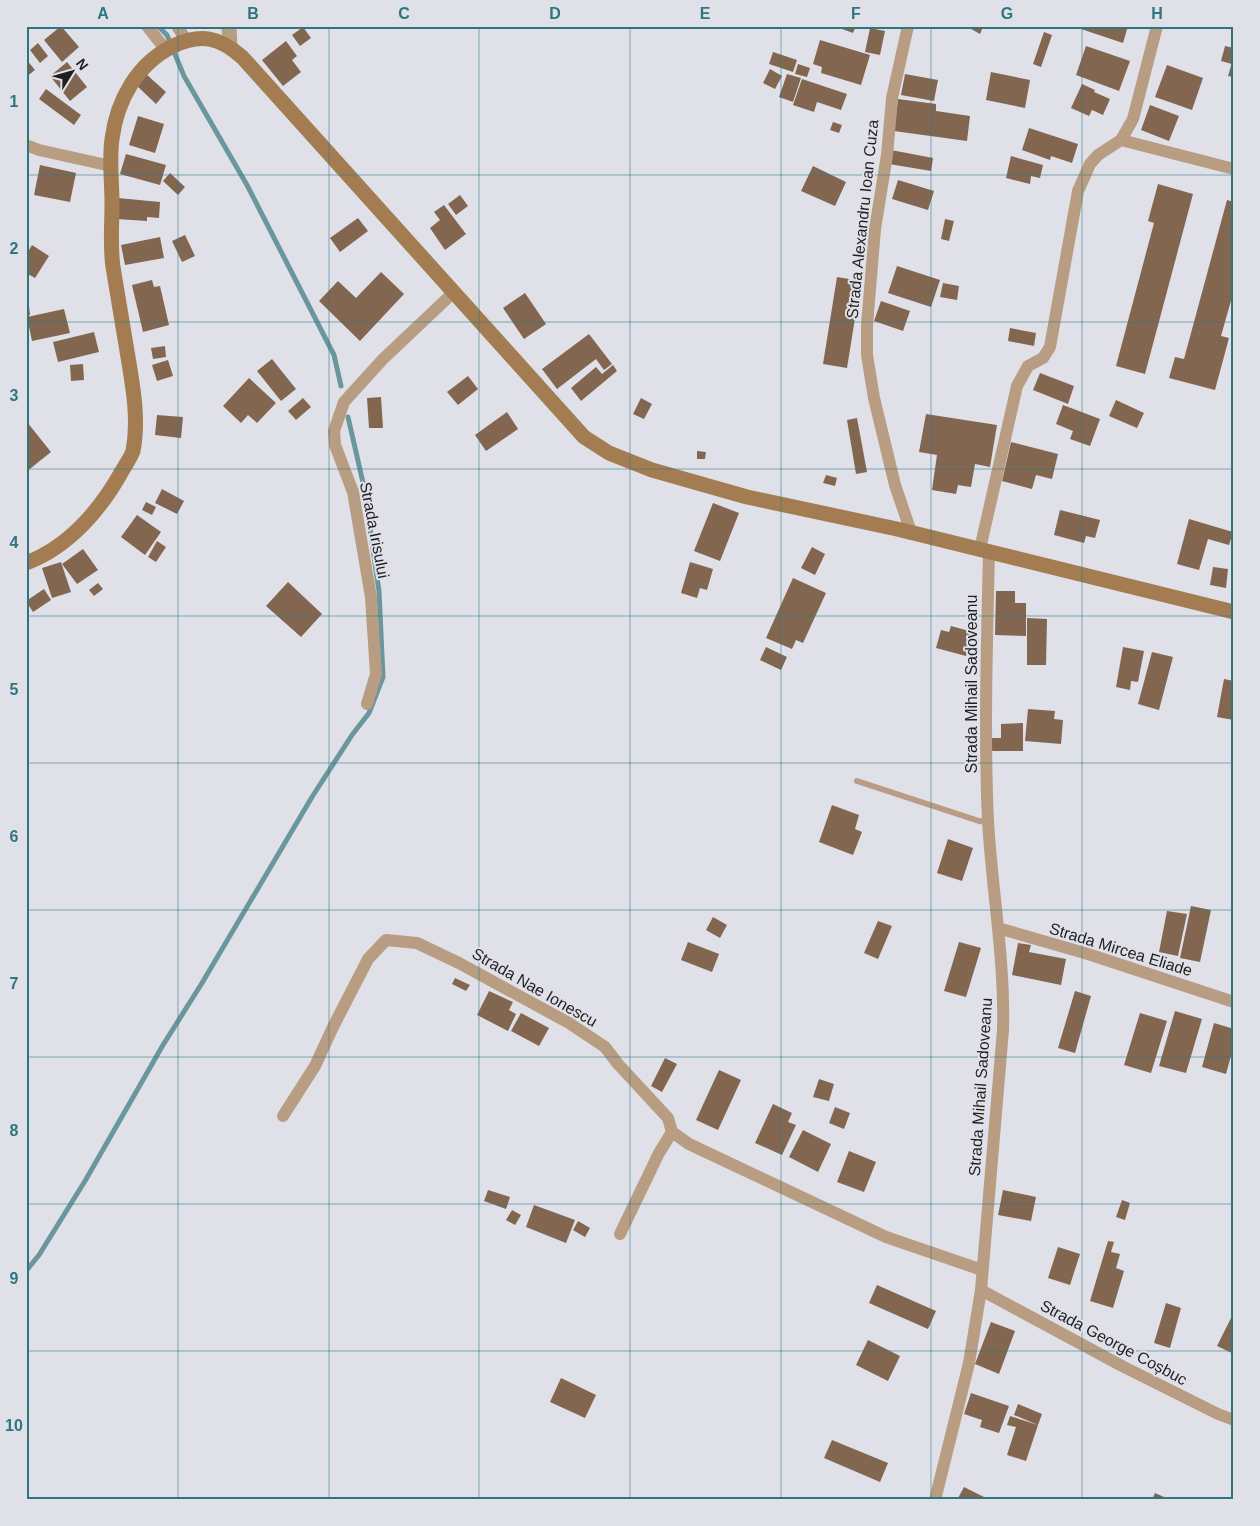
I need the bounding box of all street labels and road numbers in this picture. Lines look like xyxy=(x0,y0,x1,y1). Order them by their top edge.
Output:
street label: Strada Alexandru Ioan Cuza xyxy=(844,119,881,319)
street label: Strada Irisului xyxy=(357,480,392,580)
street label: Strada Mihail Sadoveanu xyxy=(963,595,980,773)
street label: Strada Mircea Eliade xyxy=(1047,920,1194,979)
street label: Strada Nae Ionescu xyxy=(469,945,600,1030)
street label: Strada Mihail Sadoveanu xyxy=(966,997,995,1177)
street label: Strada George Coșbuc xyxy=(1038,1297,1190,1388)

